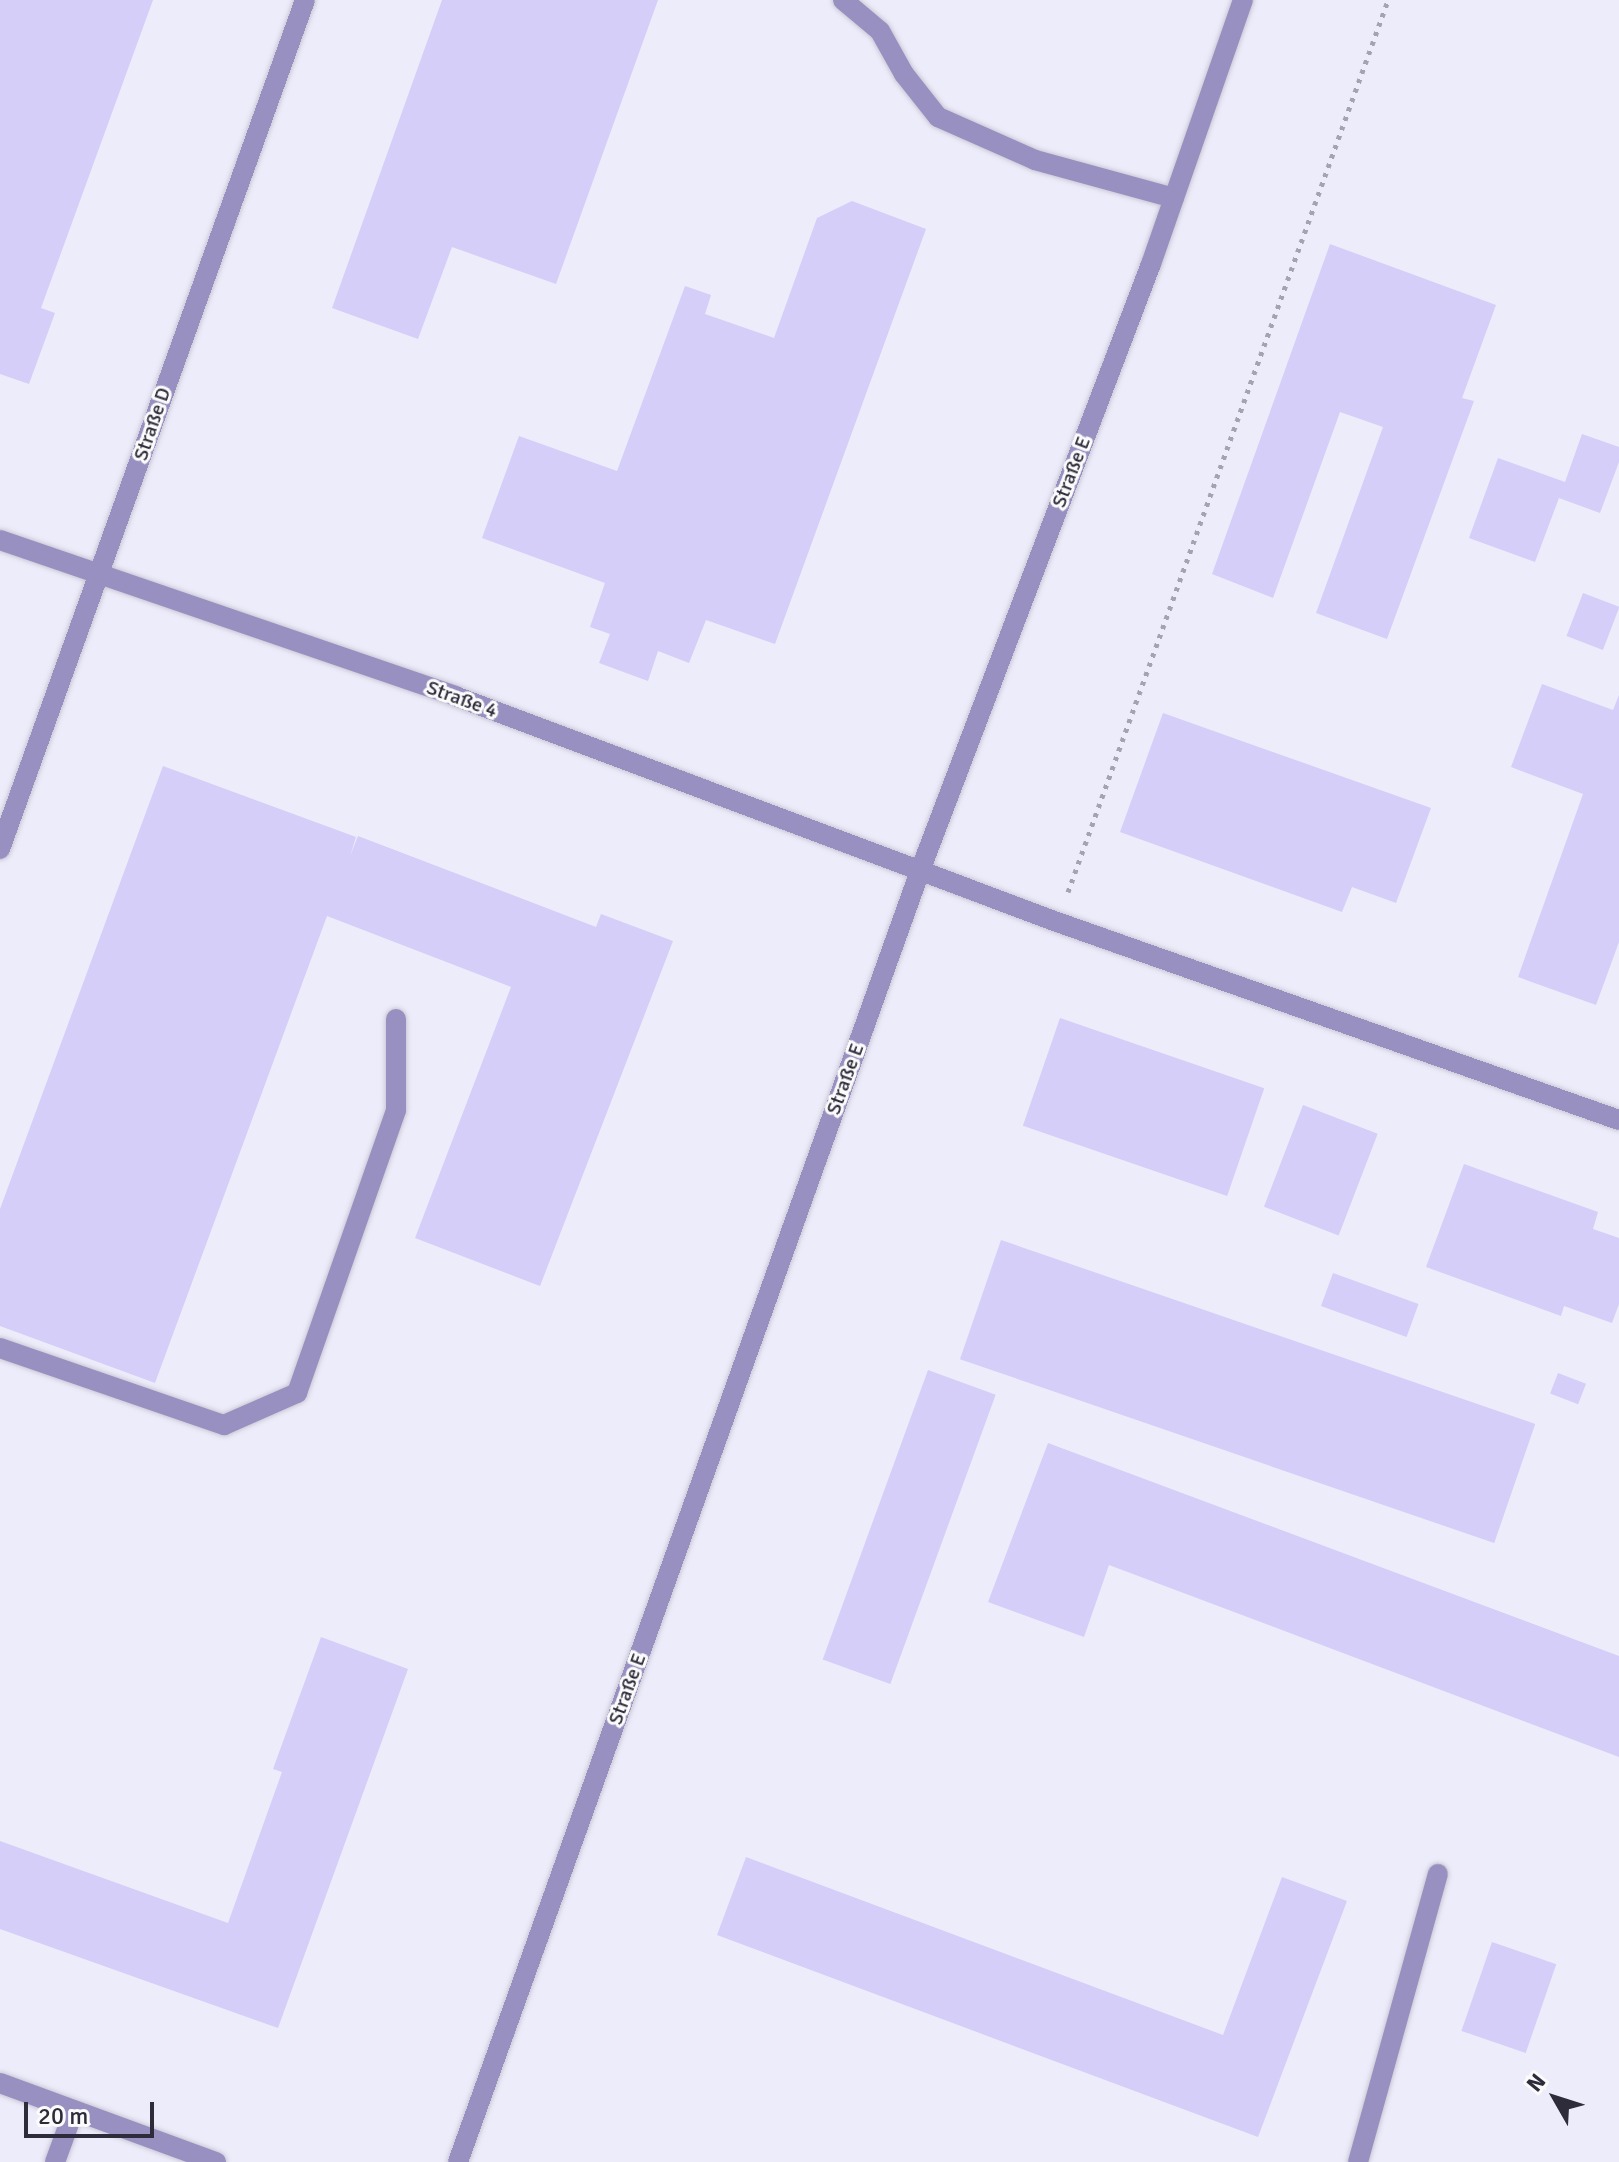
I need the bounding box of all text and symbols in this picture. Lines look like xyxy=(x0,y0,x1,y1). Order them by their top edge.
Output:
street label: Straße D xyxy=(128,384,176,464)
street label: Straße E xyxy=(1047,433,1095,511)
street label: Straße 4 xyxy=(423,675,501,723)
street label: Straße E xyxy=(821,1040,869,1118)
street label: Straße E xyxy=(603,1650,651,1728)
north arrow xyxy=(1515,2058,1595,2138)
text: N xyxy=(1521,2068,1551,2097)
scale bar xyxy=(28,2086,158,2136)
text: 20 m xyxy=(38,2101,88,2131)

